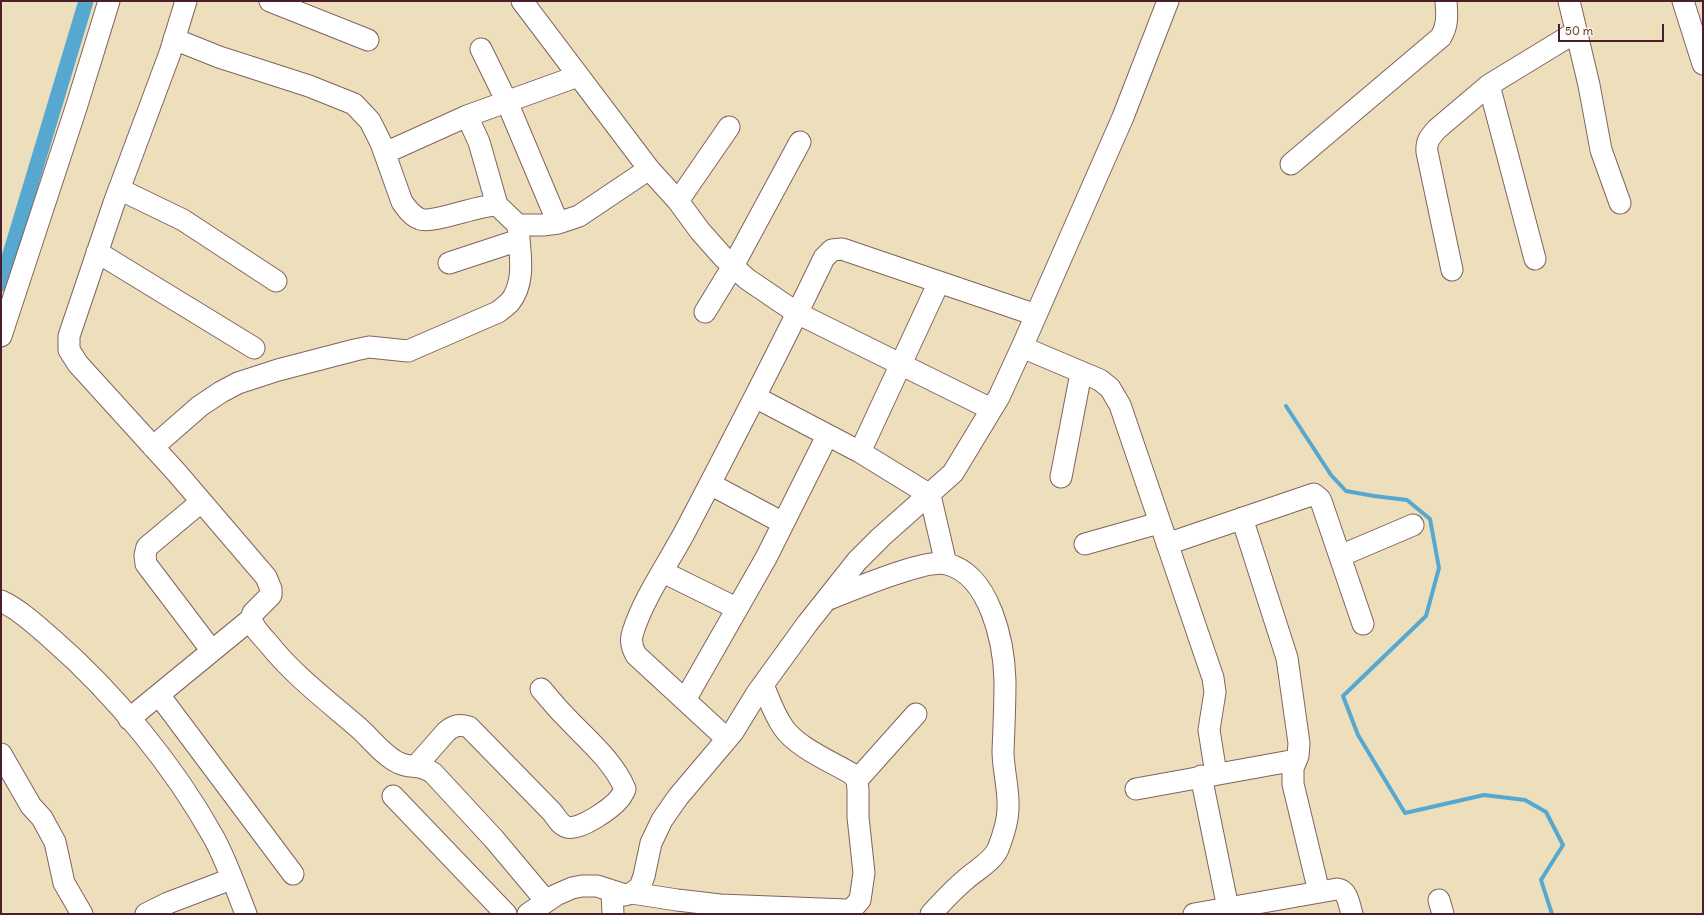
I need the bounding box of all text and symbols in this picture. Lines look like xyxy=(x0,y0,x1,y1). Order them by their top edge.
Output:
scale bar xyxy=(1560,16,1666,42)
text: 50 m xyxy=(1565,23,1593,38)

